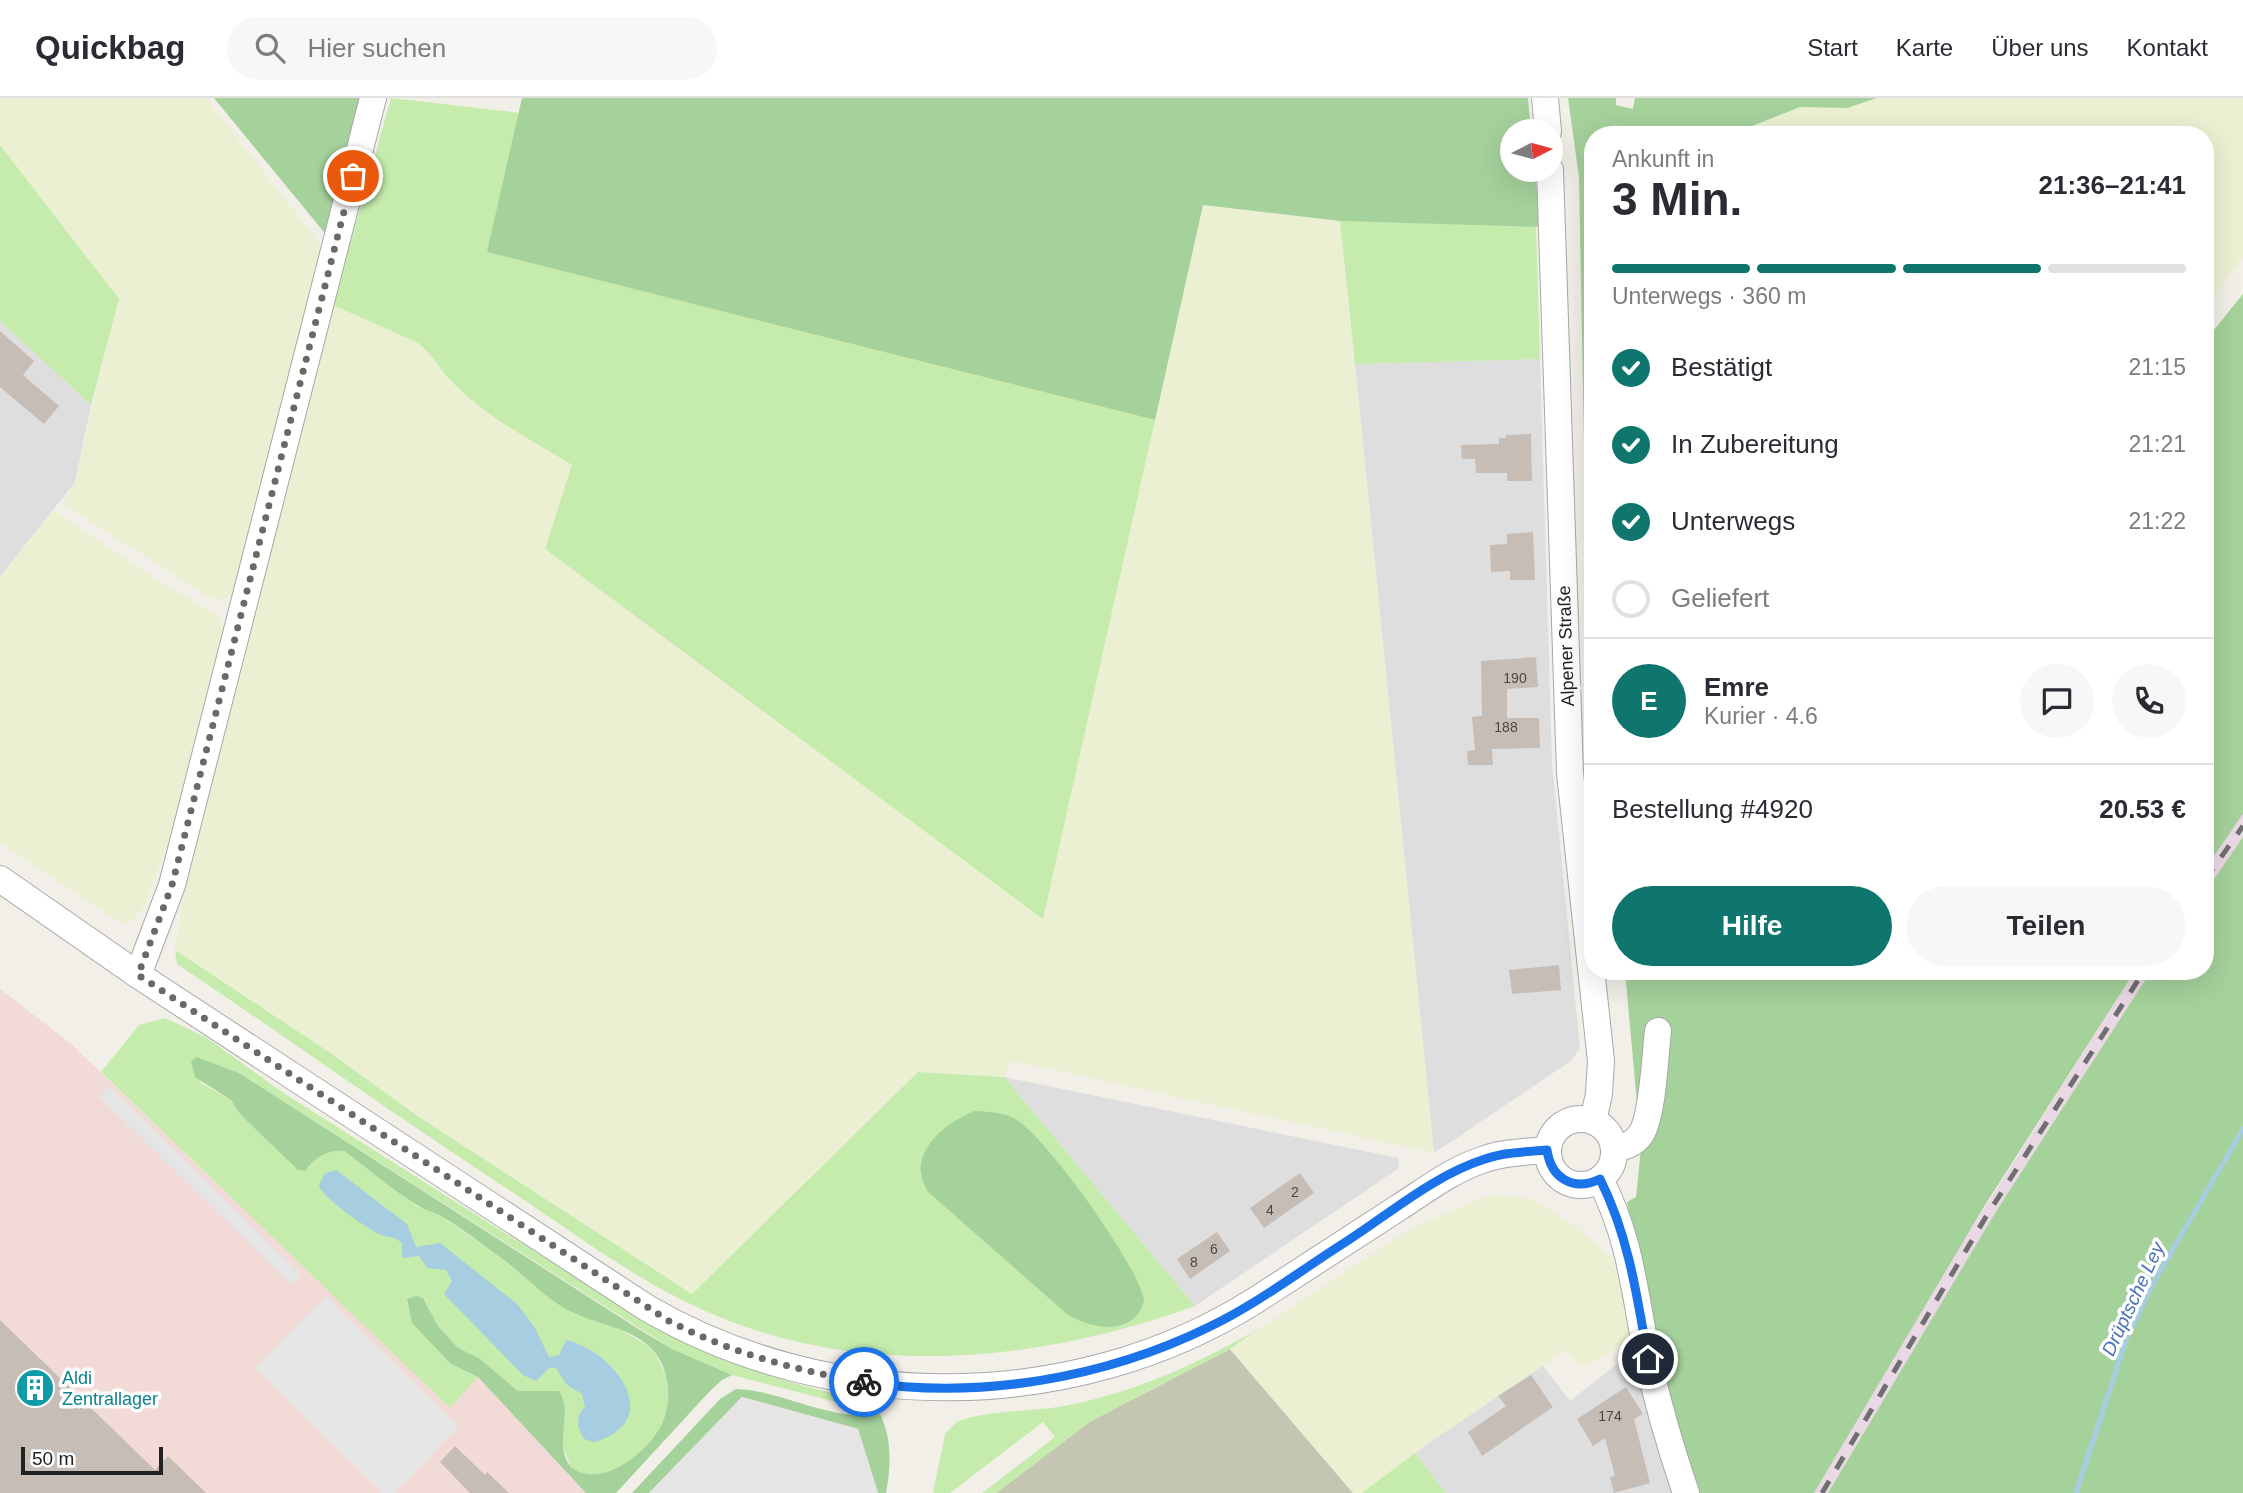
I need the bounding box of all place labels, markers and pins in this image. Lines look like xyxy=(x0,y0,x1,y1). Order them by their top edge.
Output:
pin xyxy=(323,146,383,206)
pin xyxy=(1618,1329,1678,1389)
building icon: Aldi Zentrallager xyxy=(14,1367,56,1409)
place label: Aldi Zentrallager xyxy=(62,1368,158,1409)

